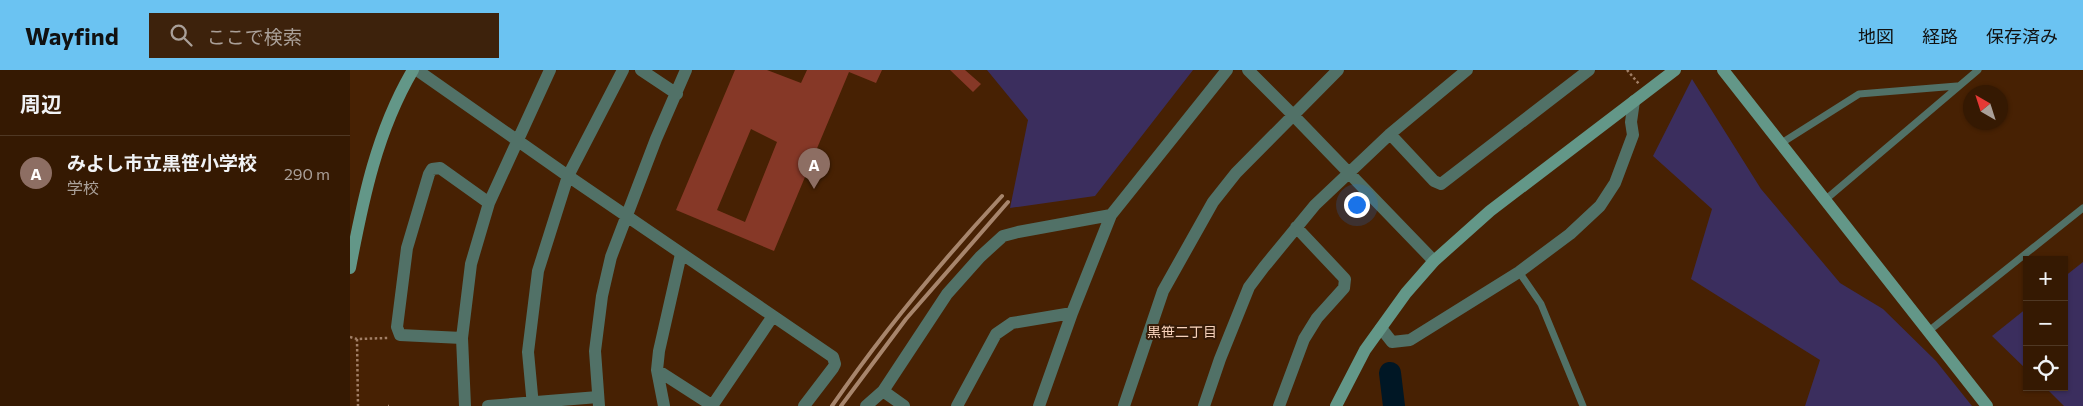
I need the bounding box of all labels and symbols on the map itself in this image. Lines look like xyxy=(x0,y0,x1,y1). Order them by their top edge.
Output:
north arrow xyxy=(1963,85,2008,130)
pin: A xyxy=(798,148,830,189)
your location xyxy=(1344,192,1370,218)
district label: 黒笹二丁目 xyxy=(1147,323,1217,340)

